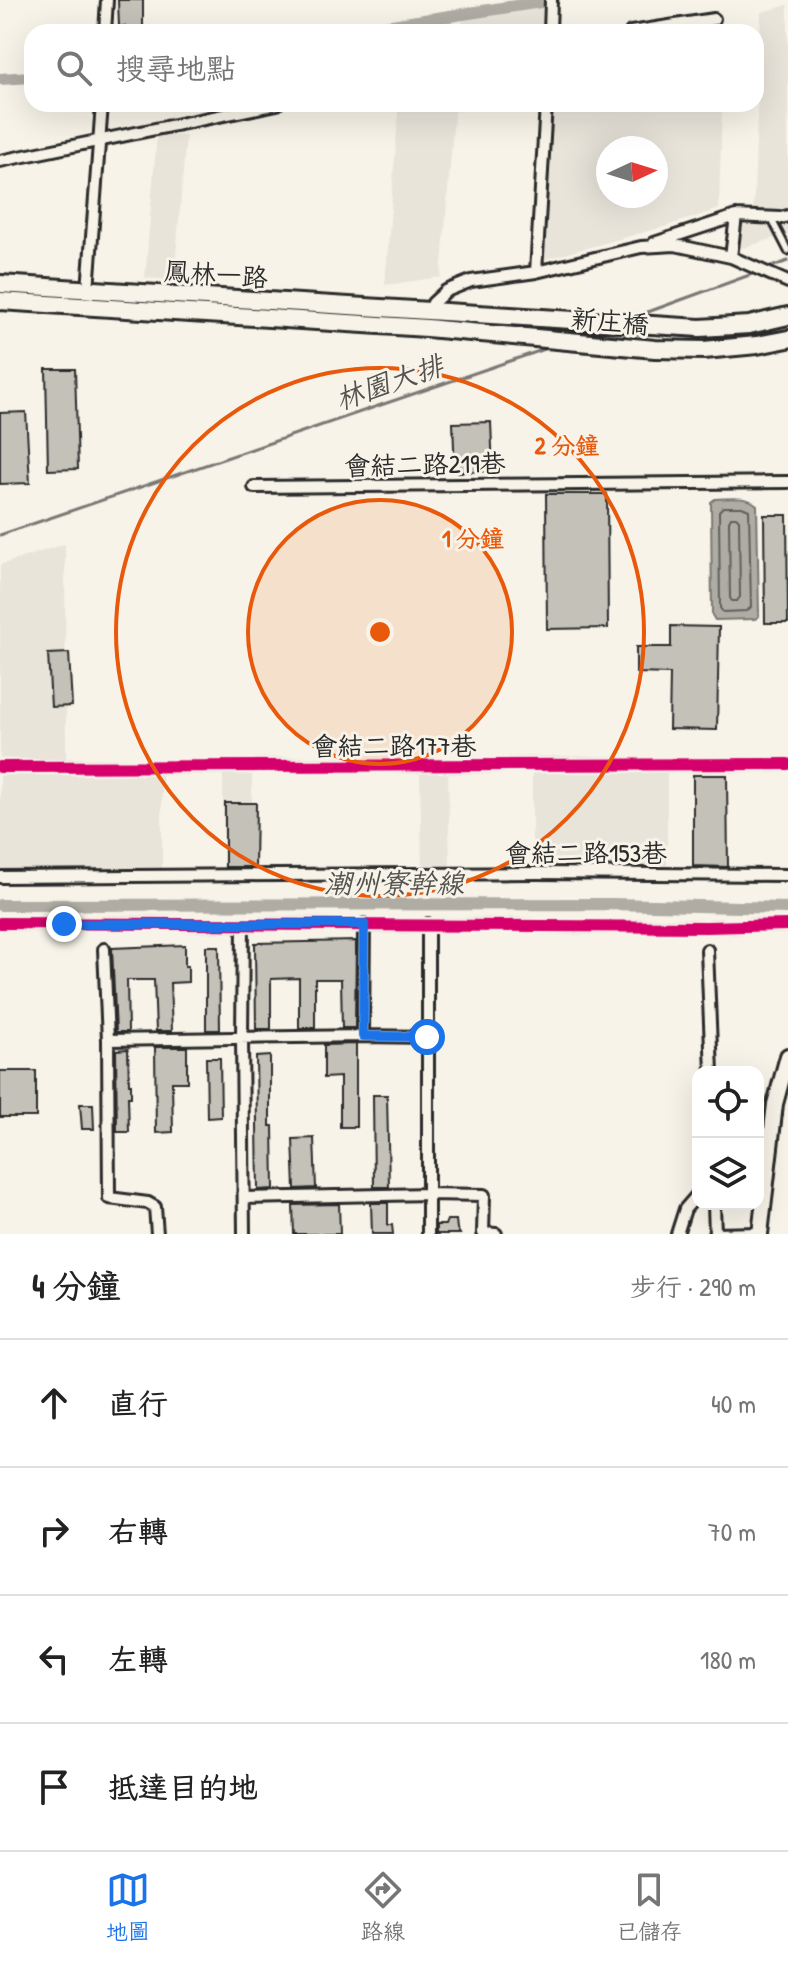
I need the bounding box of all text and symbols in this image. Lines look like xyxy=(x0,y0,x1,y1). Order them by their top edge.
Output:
search box xyxy=(24,24,764,112)
icon: search xyxy=(52,46,96,90)
text: 搜尋地點 xyxy=(116,48,236,88)
north arrow xyxy=(596,136,668,208)
street label: 鳳林一路 xyxy=(163,253,269,295)
street label: 新庄橋 xyxy=(570,300,650,342)
water label: 林園大排 xyxy=(330,345,451,418)
text: 2 分鐘 xyxy=(535,429,599,461)
street label: 會結二路219巷 xyxy=(344,445,506,483)
text: 1 分鐘 xyxy=(442,522,504,554)
centre of rings xyxy=(366,618,394,646)
street label: 會結二路177巷 xyxy=(311,728,477,763)
street label: 會結二路153巷 xyxy=(505,835,667,870)
water label: 潮州寮幹線 xyxy=(324,864,466,902)
route end xyxy=(46,906,82,942)
route start xyxy=(409,1019,445,1055)
map controls xyxy=(692,1066,764,1210)
button: locate xyxy=(692,1066,764,1138)
button: layers xyxy=(692,1138,764,1210)
text: 4 分鐘 xyxy=(32,1263,121,1309)
text: 步行 · 290 m xyxy=(630,1269,756,1304)
icon: ahead xyxy=(32,1381,76,1425)
text: 直行 xyxy=(108,1383,168,1423)
text: 40 m xyxy=(711,1386,756,1421)
icon: right xyxy=(32,1509,76,1553)
text: 右轉 xyxy=(108,1511,168,1551)
text: 70 m xyxy=(708,1514,756,1549)
icon: left xyxy=(32,1637,76,1681)
text: 左轉 xyxy=(108,1639,168,1679)
text: 180 m xyxy=(700,1642,756,1677)
icon: arrive xyxy=(32,1765,76,1809)
text: 抵達目的地 xyxy=(108,1767,258,1807)
tab: 地圖 xyxy=(106,1868,150,1946)
tab: 路線 xyxy=(361,1868,405,1946)
tab: 已儲存 xyxy=(616,1868,682,1946)

